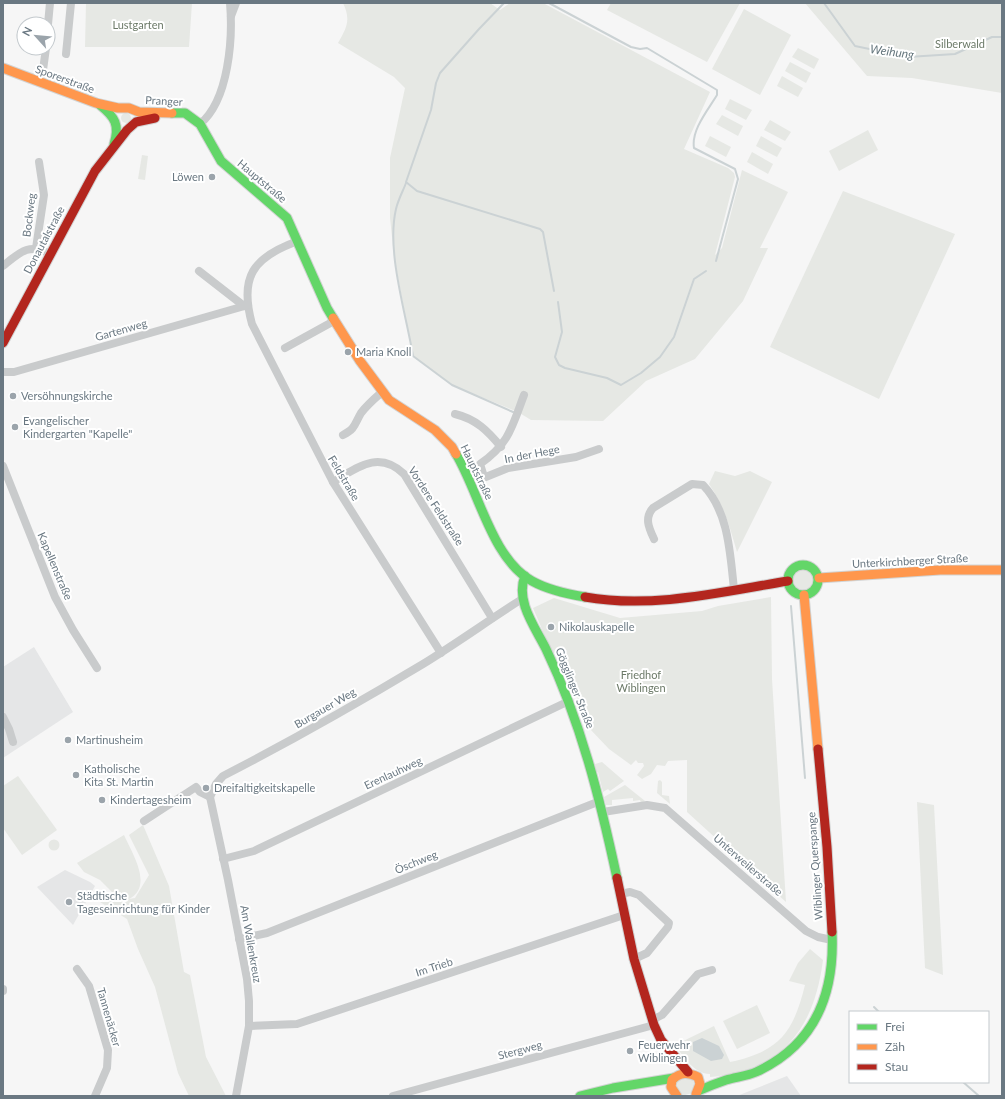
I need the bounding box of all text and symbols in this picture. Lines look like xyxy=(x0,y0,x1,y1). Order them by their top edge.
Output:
north arrow xyxy=(16,16,56,56)
park label: Lustgarten xyxy=(112,18,164,31)
text: N xyxy=(19,25,34,38)
park label: Silberwald xyxy=(935,37,985,50)
water label: Weihung xyxy=(869,41,915,62)
street label: Sporerstraße xyxy=(34,62,97,95)
street label: Pranger xyxy=(145,93,183,108)
street label: Hauptstraße xyxy=(235,156,290,205)
place label: Löwen xyxy=(172,170,204,183)
marker: Löwen xyxy=(207,172,217,182)
street label: Bockweg xyxy=(19,192,38,238)
street label: Donautalstraße xyxy=(20,204,67,276)
street label: Gartenweg xyxy=(93,316,149,343)
place label: Maria Knoll xyxy=(356,345,411,358)
marker: Maria Knoll xyxy=(343,347,353,357)
place label: Versöhnungskirche xyxy=(21,389,113,402)
marker: Versöhnungskirche xyxy=(8,391,18,401)
place label: Evangelischer Kindergarten "Kapelle" xyxy=(23,414,132,440)
marker: Evangelischer Kindergarten "Kapelle" xyxy=(10,422,20,432)
street label: Hauptstraße xyxy=(458,442,497,502)
street label: In der Hege xyxy=(503,442,561,465)
street label: Feldstraße xyxy=(326,453,363,503)
street label: Vordere Feldstraße xyxy=(406,464,467,548)
street label: Kapellenstraße xyxy=(35,530,76,602)
street label: Unterkirchberger Straße xyxy=(852,551,969,570)
place label: Nikolauskapelle xyxy=(559,620,635,633)
marker: Nikolauskapelle xyxy=(546,622,556,632)
street label: Gögglinger Straße xyxy=(553,645,598,730)
park label: Friedhof Wiblingen xyxy=(616,668,666,694)
street label: Burgauer Weg xyxy=(292,685,358,730)
place label: Martinusheim xyxy=(76,733,143,746)
marker: Martinusheim xyxy=(63,735,73,745)
street label: Erenlauhweg xyxy=(362,753,424,792)
place label: Katholische Kita St. Martin xyxy=(84,762,154,788)
marker: Katholische Kita St. Martin xyxy=(71,770,81,780)
place label: Dreifaltigkeitskapelle xyxy=(214,781,316,794)
marker: Dreifaltigkeitskapelle xyxy=(201,783,211,793)
place label: Kindertagesheim xyxy=(110,793,191,806)
marker: Kindertagesheim xyxy=(97,795,107,805)
street label: Wiblinger Querspange xyxy=(804,811,825,920)
street label: Unterweilerstraße xyxy=(711,831,786,898)
street label: Öschweg xyxy=(393,847,439,876)
place label: Städtische Tageseinrichtung für Kinder xyxy=(77,889,210,915)
marker: Städtische Tageseinrichtung für Kinder xyxy=(64,897,74,907)
street label: Am Wallenkreuz xyxy=(238,904,265,984)
street label: Im Trieb xyxy=(414,954,454,979)
street label: Tannenäcker xyxy=(95,986,124,1048)
legend xyxy=(849,1011,989,1083)
text: Frei xyxy=(885,1019,905,1034)
street label: Stergweg xyxy=(496,1037,544,1062)
place label: Feuerwehr Wiblingen xyxy=(638,1038,690,1064)
text: Zäh xyxy=(885,1039,905,1054)
marker: Feuerwehr Wiblingen xyxy=(625,1046,635,1056)
text: Stau xyxy=(885,1059,908,1074)

